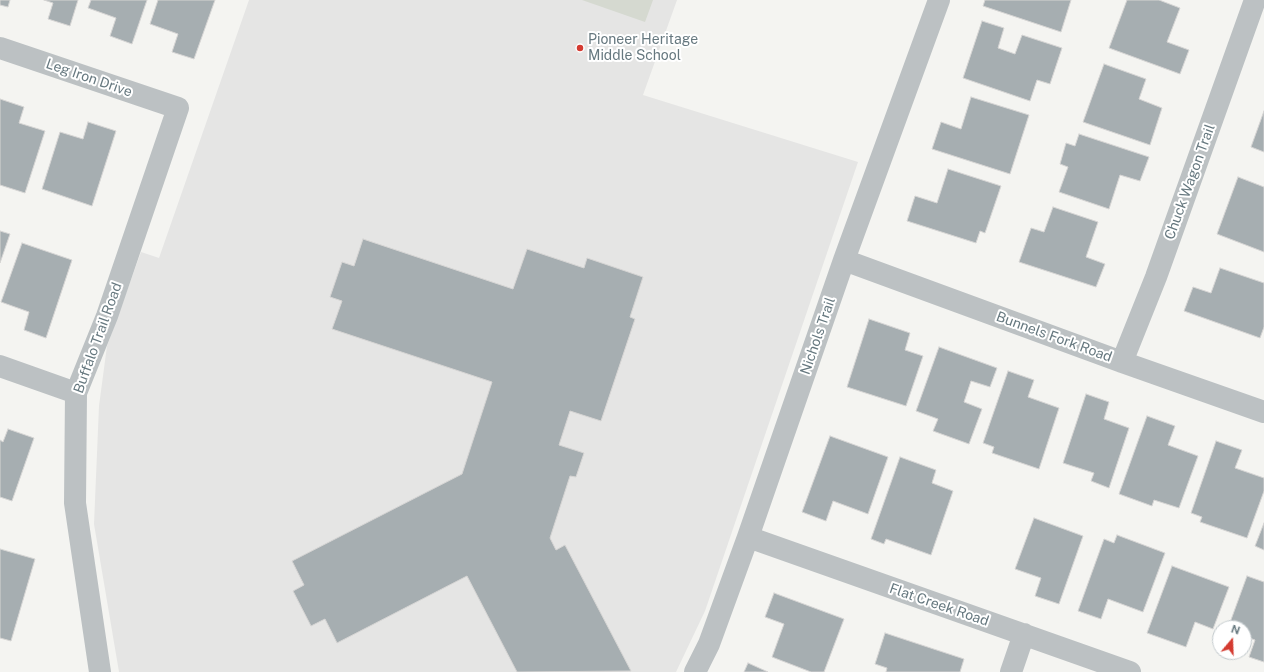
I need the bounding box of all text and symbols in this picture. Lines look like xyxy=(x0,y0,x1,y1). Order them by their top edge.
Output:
place label: Pioneer Heritage Middle School xyxy=(588,32,698,64)
marker: Pioneer Heritage Middle School xyxy=(575,43,585,53)
street label: Leg Iron Drive xyxy=(44,55,134,101)
street label: Chuck Wagon Trail xyxy=(1161,122,1219,242)
street label: Buffalo Trail Road xyxy=(70,280,126,396)
street label: Nichols Trail xyxy=(797,295,839,377)
street label: Bunnels Fork Road xyxy=(994,308,1114,366)
street label: Flat Creek Road xyxy=(887,580,991,630)
north arrow xyxy=(1212,620,1252,660)
text: N xyxy=(1230,623,1242,637)

